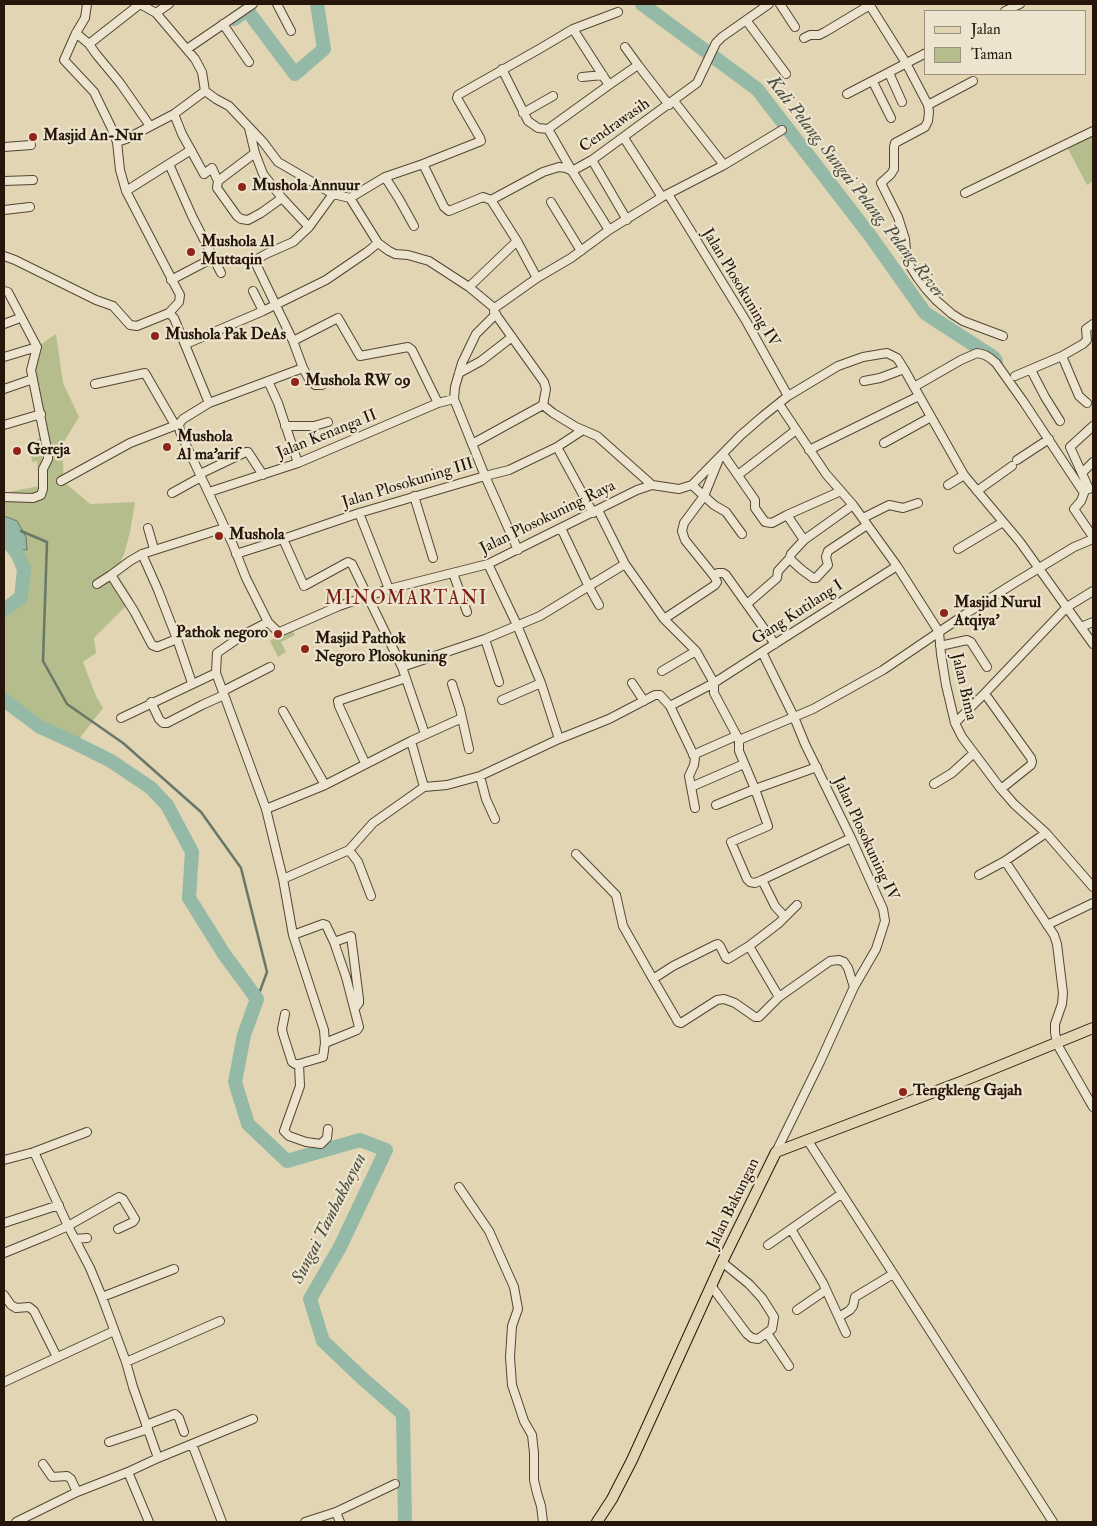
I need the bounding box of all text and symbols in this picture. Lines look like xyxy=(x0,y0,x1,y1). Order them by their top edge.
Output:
legend xyxy=(924,10,1087,75)
text: Jalan xyxy=(971,20,1001,39)
text: Taman xyxy=(971,45,1012,64)
water label: Kali Pelang, Sungai Pelang, Pelang River xyxy=(761,72,949,304)
street label: Cendrawasih xyxy=(576,95,654,157)
place label: Masjid An-Nur xyxy=(43,127,143,147)
marker: Masjid An-Nur xyxy=(27,131,39,143)
place label: Mushola Annuur xyxy=(252,177,360,197)
marker: Mushola Annuur xyxy=(236,181,248,193)
street label: Jalan Plosokuning IV xyxy=(697,225,783,351)
place label: Mushola Al Muttaqin xyxy=(201,233,274,271)
marker: Mushola Al Muttaqin xyxy=(185,246,197,258)
place label: Mushola Pak DeAs xyxy=(165,326,286,346)
marker: Mushola Pak DeAs xyxy=(149,330,161,342)
place label: Mushola RW 09 xyxy=(305,372,411,392)
marker: Mushola RW 09 xyxy=(289,376,301,388)
street label: Jalan Kenanga II xyxy=(274,406,380,464)
place label: Mushola Al ma'arif xyxy=(177,428,239,466)
place label: Gereja xyxy=(27,441,70,461)
marker: Mushola Al ma'arif xyxy=(161,441,173,453)
marker: Gereja xyxy=(11,445,23,457)
street label: Jalan Plosokuning III xyxy=(340,455,476,513)
street label: Jalan Plosokuning Raya xyxy=(477,477,619,559)
place label: Mushola xyxy=(229,526,285,546)
marker: Mushola xyxy=(213,530,225,542)
street label: Gang Kutilang I xyxy=(749,576,847,650)
district label: MINOMARTANI xyxy=(323,589,489,611)
place label: Masjid Nurul Atqiya' xyxy=(954,594,1041,632)
marker: Masjid Nurul Atqiya' xyxy=(938,607,950,619)
place label: Pathok negoro xyxy=(176,624,268,644)
marker: Pathok negoro xyxy=(272,628,284,640)
place label: Masjid Pathok Negoro Plosokuning xyxy=(315,630,447,668)
marker: Masjid Pathok Negoro Plosokuning xyxy=(299,643,311,655)
street label: Jalan Bima xyxy=(946,651,980,723)
street label: Jalan Plosokuning IV xyxy=(828,774,902,904)
place label: Tengkleng Gajah xyxy=(913,1082,1022,1102)
marker: Tengkleng Gajah xyxy=(897,1086,909,1098)
water label: Sungai Tambakbayan xyxy=(288,1150,372,1288)
street label: Jalan Bakungan xyxy=(704,1155,764,1253)

